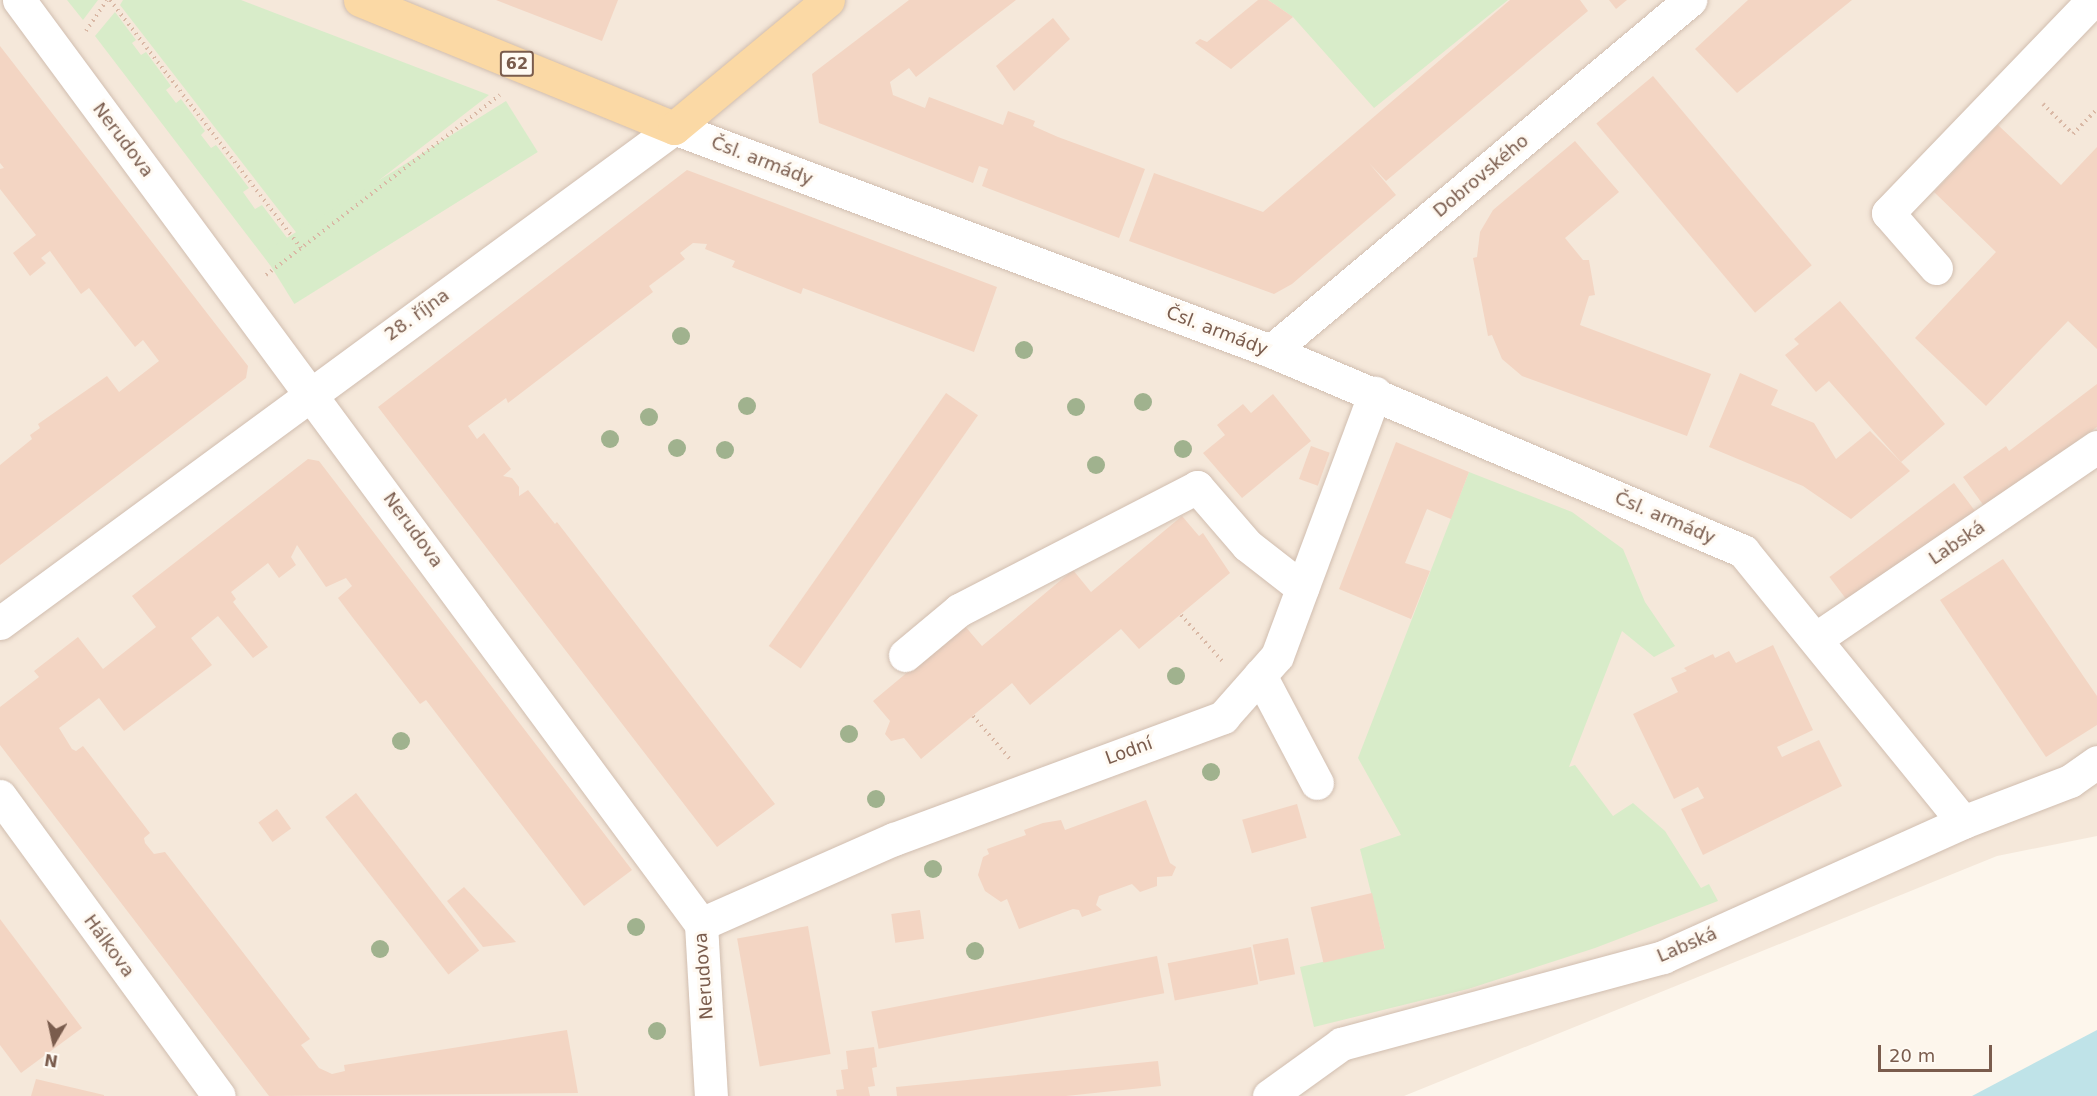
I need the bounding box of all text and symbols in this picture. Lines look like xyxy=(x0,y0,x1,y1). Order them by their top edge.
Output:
road number: 62 xyxy=(499,51,535,77)
street label: Nerudova xyxy=(88,99,158,181)
street label: Dobrovského xyxy=(1429,130,1533,222)
street label: Čsl. armády xyxy=(708,132,816,190)
street label: 28. října xyxy=(381,284,453,346)
street label: Čsl. armády xyxy=(1163,302,1271,360)
street label: Čsl. armády xyxy=(1611,487,1719,549)
street label: Nerudova xyxy=(379,488,447,572)
street label: Labská xyxy=(1925,516,1989,570)
street label: Lodní xyxy=(1102,733,1156,769)
street label: Hálkova xyxy=(79,911,139,981)
street label: Labská xyxy=(1654,923,1720,967)
street label: Nerudova xyxy=(690,932,718,1020)
north arrow xyxy=(24,1012,84,1072)
scale bar xyxy=(1881,1033,1995,1071)
text: 20 m xyxy=(1889,1045,1935,1066)
text: N xyxy=(43,1050,59,1071)

